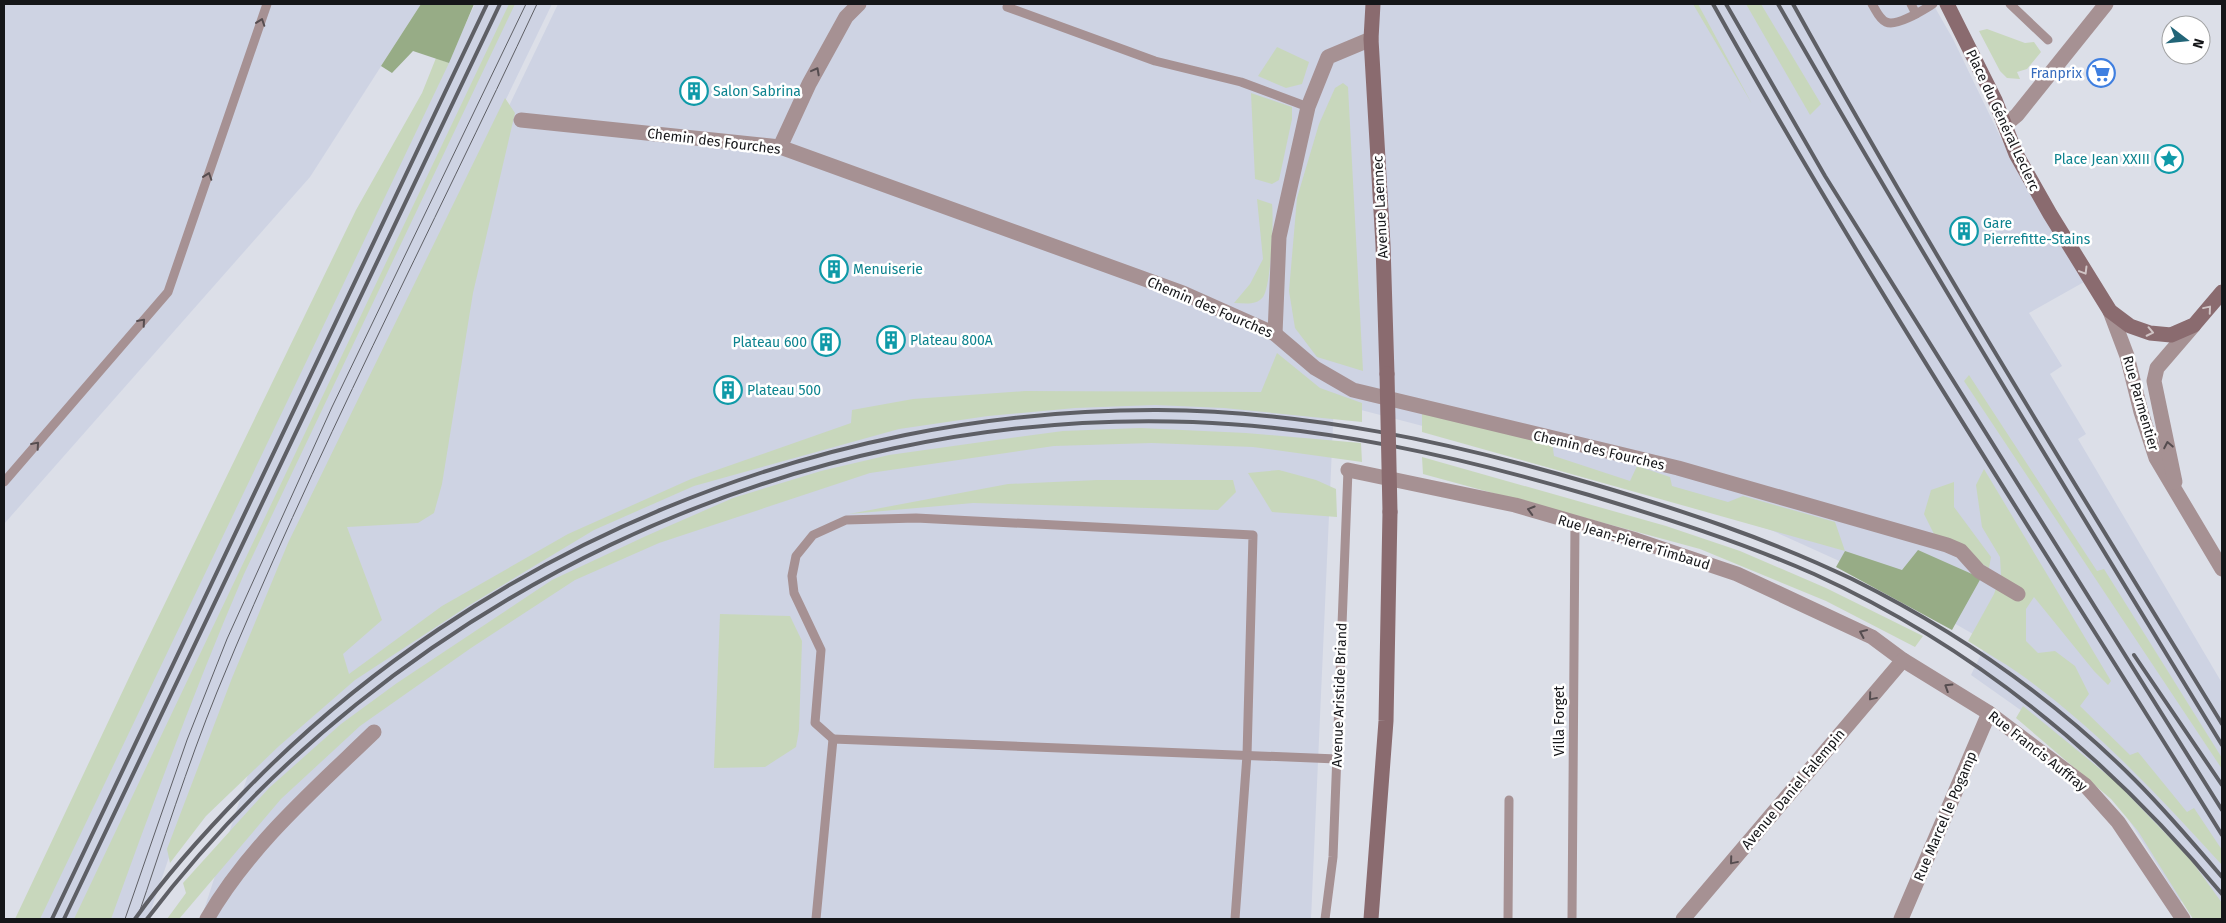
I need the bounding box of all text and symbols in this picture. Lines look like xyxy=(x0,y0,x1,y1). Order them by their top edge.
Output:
north arrow xyxy=(2161,15,2211,65)
one-way arrow xyxy=(255,19,265,27)
text: N xyxy=(2189,37,2207,50)
street label: Place du Général Leclerc xyxy=(1962,47,2043,194)
supermarket icon: Franprix xyxy=(2086,58,2116,88)
place label: Franprix xyxy=(2030,65,2082,82)
one-way arrow xyxy=(810,68,820,77)
building icon: Salon Sabrina xyxy=(679,76,709,106)
place label: Salon Sabrina xyxy=(713,83,801,100)
street label: Chemin des Fourches xyxy=(646,125,782,158)
place icon: Place Jean XXIII xyxy=(2154,144,2184,174)
place label: Place Jean XXIII xyxy=(2054,151,2150,168)
street label: Avenue Laennec xyxy=(1369,155,1392,259)
one-way arrow xyxy=(202,172,212,181)
place label: Gare Pierrefitte-Stains xyxy=(1983,215,2091,248)
building icon: Gare Pierrefitte-Stains xyxy=(1949,216,1979,246)
building icon: Menuiserie xyxy=(819,254,849,284)
place label: Menuiserie xyxy=(853,261,923,278)
one-way arrow xyxy=(2077,265,2087,274)
street label: Chemin des Fourches xyxy=(1145,273,1275,342)
one-way arrow xyxy=(2202,305,2211,314)
one-way arrow xyxy=(136,319,145,328)
building icon: Plateau 800A xyxy=(876,325,906,355)
one-way arrow xyxy=(2146,326,2155,336)
building icon: Plateau 600 xyxy=(811,327,841,357)
place label: Plateau 800A xyxy=(910,332,993,349)
place label: Plateau 600 xyxy=(732,334,807,351)
street label: Rue Parmentier xyxy=(2119,354,2162,453)
building icon: Plateau 500 xyxy=(713,375,743,405)
place label: Plateau 500 xyxy=(747,382,821,399)
street label: Chemin des Fourches xyxy=(1531,427,1667,474)
one-way arrow xyxy=(2163,441,2173,449)
one-way arrow xyxy=(30,442,39,451)
one-way arrow xyxy=(1527,505,1536,515)
street label: Rue Jean-Pierre Timbaud xyxy=(1556,511,1712,574)
street label: Avenue Aristide Briand xyxy=(1328,622,1351,768)
one-way arrow xyxy=(1859,628,1868,639)
one-way arrow xyxy=(1944,684,1953,693)
street label: Villa Forget xyxy=(1551,685,1568,756)
one-way arrow xyxy=(1869,691,1878,700)
street label: Rue Francis Auffray xyxy=(1985,708,2091,795)
street label: Avenue Daniel Falempin xyxy=(1738,726,1849,853)
street label: Rue Marcel le Pogamp xyxy=(1910,749,1981,884)
one-way arrow xyxy=(1729,855,1738,864)

